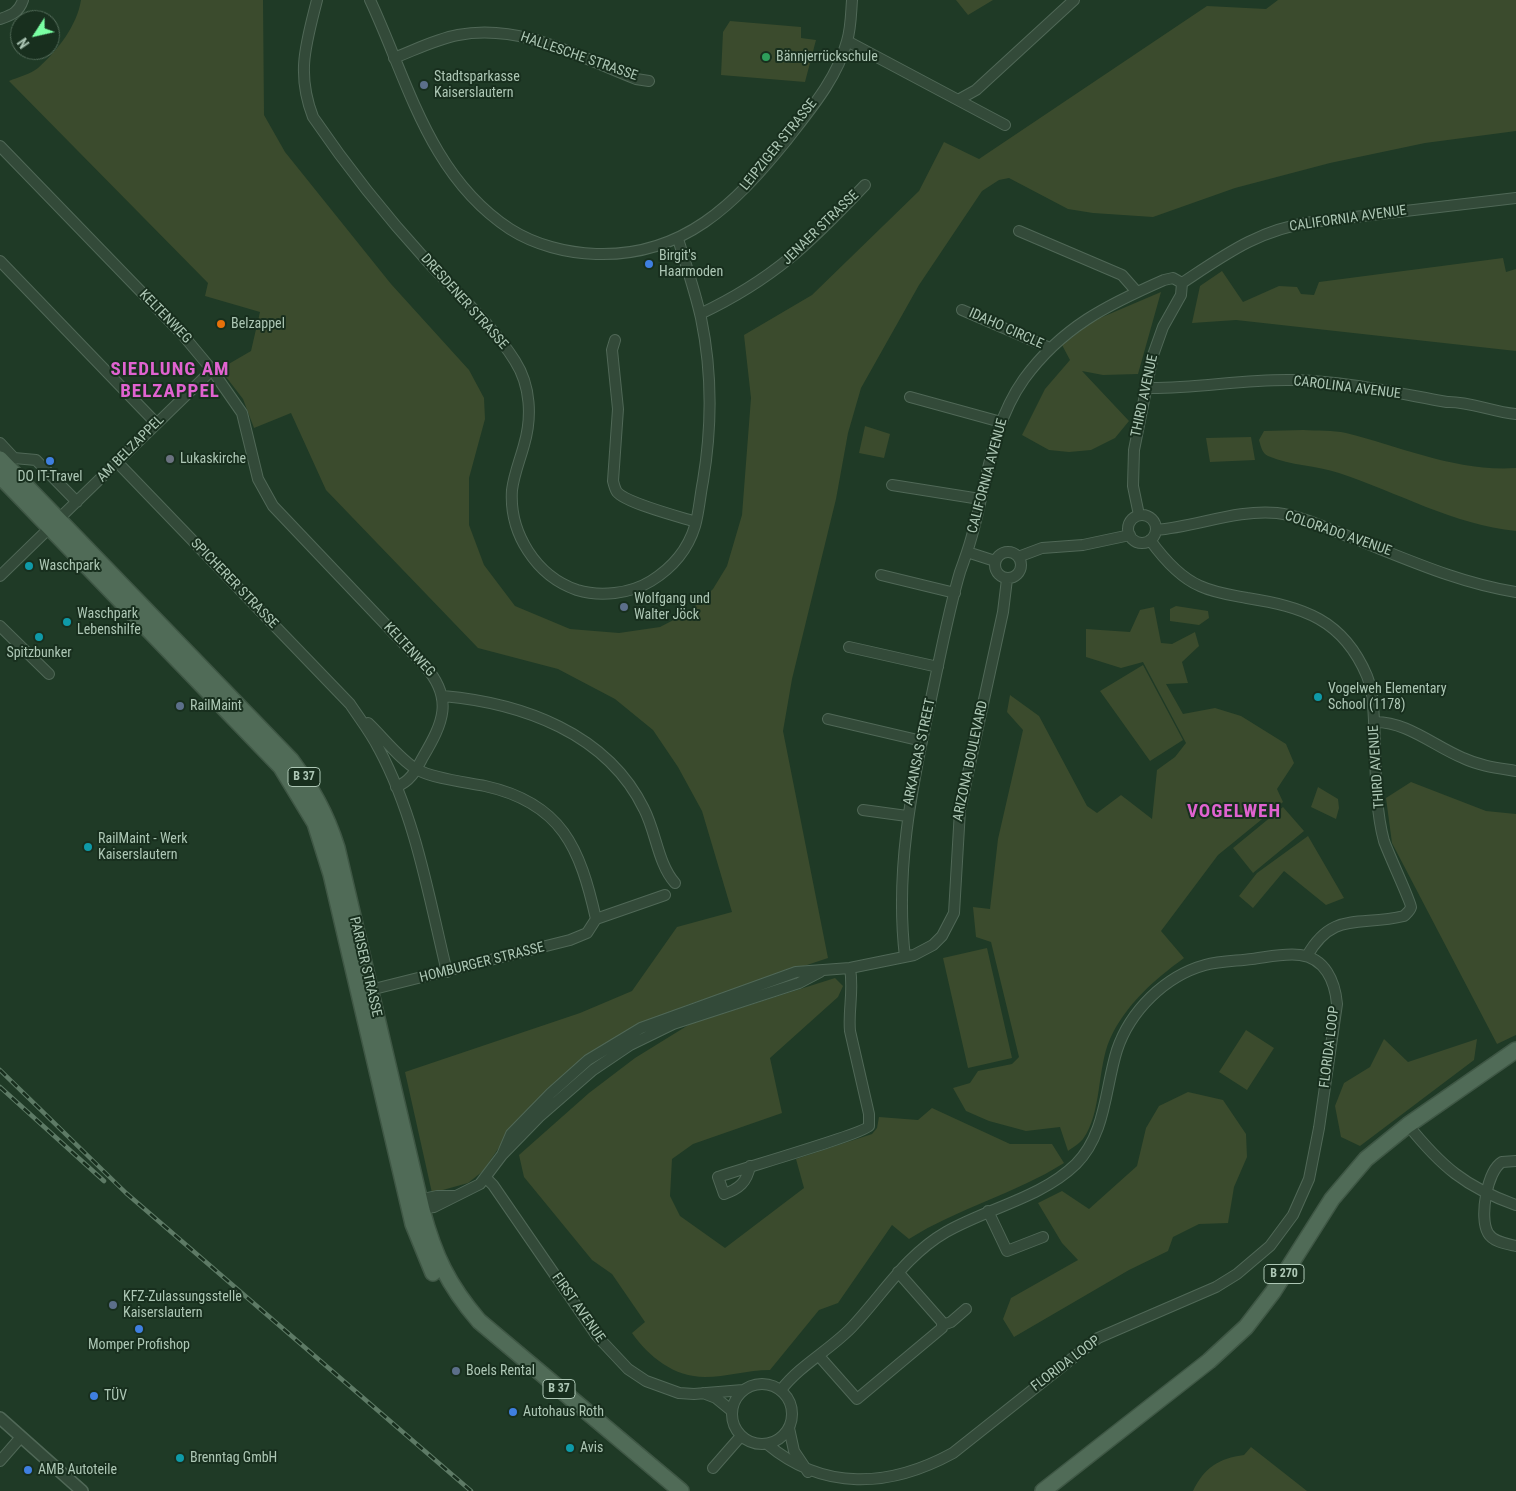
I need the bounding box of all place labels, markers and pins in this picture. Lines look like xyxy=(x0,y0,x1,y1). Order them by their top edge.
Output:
place label: Bännjerrückschule xyxy=(776,49,878,65)
marker: Bännjerrückschule xyxy=(760,51,772,63)
place label: Stadtsparkasse Kaiserslautern xyxy=(434,69,520,102)
marker: Stadtsparkasse Kaiserslautern xyxy=(418,79,430,91)
place label: Birgit's Haarmoden xyxy=(659,248,723,280)
marker: Birgit's Haarmoden xyxy=(643,258,655,270)
place label: Belzappel xyxy=(231,316,285,332)
marker: Belzappel xyxy=(215,318,227,330)
place label: Lukaskirche xyxy=(180,451,246,467)
marker: Lukaskirche xyxy=(164,453,176,465)
marker: DO IT-Travel xyxy=(44,455,56,467)
place label: DO IT-Travel xyxy=(17,469,83,485)
place label: Waschpark xyxy=(39,558,100,574)
marker: Waschpark xyxy=(23,560,35,572)
place label: Wolfgang und Walter Jöck xyxy=(634,591,710,624)
marker: Wolfgang und Walter Jöck xyxy=(618,601,630,613)
place label: Waschpark Lebenshilfe xyxy=(77,606,141,638)
marker: Waschpark Lebenshilfe xyxy=(61,616,73,628)
marker: Spitzbunker xyxy=(33,631,45,643)
place label: Spitzbunker xyxy=(6,645,72,661)
place label: Vogelweh Elementary School (1178) xyxy=(1328,681,1447,714)
marker: Vogelweh Elementary School (1178) xyxy=(1312,691,1324,703)
place label: RailMaint xyxy=(190,698,242,714)
marker: RailMaint xyxy=(174,700,186,712)
place label: RailMaint - Werk Kaiserslautern xyxy=(98,831,187,864)
marker: RailMaint - Werk Kaiserslautern xyxy=(82,841,94,853)
place label: KFZ-Zulassungsstelle Kaiserslautern xyxy=(123,1289,242,1321)
marker: KFZ-Zulassungsstelle Kaiserslautern xyxy=(107,1299,119,1311)
marker: Momper Profishop xyxy=(133,1323,145,1335)
place label: Momper Profishop xyxy=(88,1337,190,1353)
place label: Boels Rental xyxy=(466,1363,535,1379)
marker: Boels Rental xyxy=(450,1365,462,1377)
place label: TÜV xyxy=(104,1388,127,1404)
marker: TÜV xyxy=(88,1390,100,1402)
place label: Autohaus Roth xyxy=(523,1404,604,1420)
marker: Autohaus Roth xyxy=(507,1406,519,1418)
place label: Avis xyxy=(580,1440,603,1456)
marker: Avis xyxy=(564,1442,576,1454)
place label: Brenntag GmbH xyxy=(190,1450,277,1466)
marker: Brenntag GmbH xyxy=(174,1452,186,1464)
place label: AMB Autoteile xyxy=(38,1462,117,1478)
marker: AMB Autoteile xyxy=(22,1464,34,1476)

